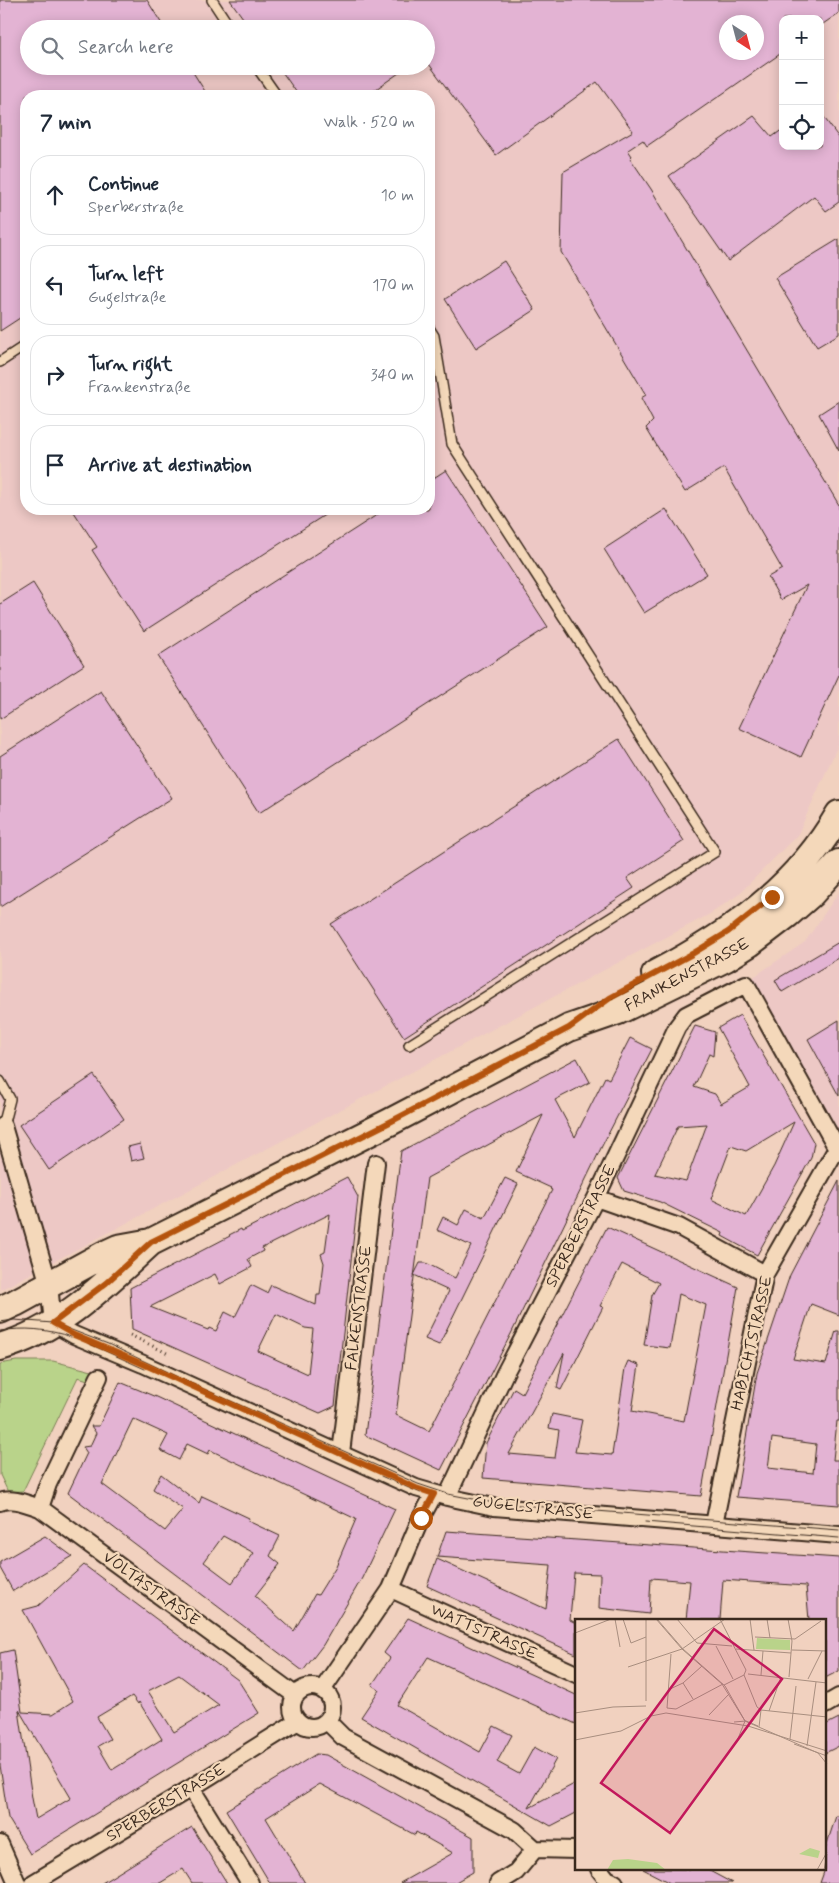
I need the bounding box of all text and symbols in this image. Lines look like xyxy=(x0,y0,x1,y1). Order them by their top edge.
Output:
north arrow xyxy=(719,15,764,60)
map controls xyxy=(779,15,824,150)
button: + xyxy=(779,15,824,60)
search box xyxy=(20,20,435,75)
icon: search xyxy=(38,34,66,62)
text: Search here xyxy=(78,35,174,60)
button: − xyxy=(779,60,824,105)
button: locate xyxy=(779,105,824,150)
text: 7 min xyxy=(40,109,92,137)
text: Walk · 520 m xyxy=(323,112,415,133)
text: Continue xyxy=(88,172,159,197)
icon: ahead xyxy=(41,181,69,209)
text: 10 m xyxy=(381,185,414,206)
text: Sperberstraße xyxy=(88,197,184,218)
text: Turn left xyxy=(88,262,164,287)
icon: left xyxy=(41,271,69,299)
text: 170 m xyxy=(372,275,414,296)
text: Gugelstraße xyxy=(88,287,166,308)
text: Turn right xyxy=(88,352,172,377)
icon: right xyxy=(41,361,69,389)
text: 340 m xyxy=(370,365,414,386)
text: Frankenstraße xyxy=(88,377,191,398)
icon: arrive xyxy=(41,451,69,479)
text: Arrive at destination xyxy=(88,453,252,478)
route end xyxy=(761,886,784,909)
street label: FRANKENSTRASSE xyxy=(621,933,753,1017)
street label: SPERBERSTRASSE xyxy=(541,1161,621,1291)
street label: FALKENSTRASSE xyxy=(341,1244,377,1372)
street label: HABICHTSTRASSE xyxy=(726,1273,778,1413)
street label: GUGELSTRASSE xyxy=(471,1491,595,1525)
route start xyxy=(410,1507,433,1530)
street label: VOLTASTRASSE xyxy=(98,1547,204,1631)
street label: WATTSTRASSE xyxy=(427,1599,541,1665)
inset map xyxy=(575,1619,826,1870)
street label: SPERBERSTRASSE xyxy=(103,1759,229,1847)

